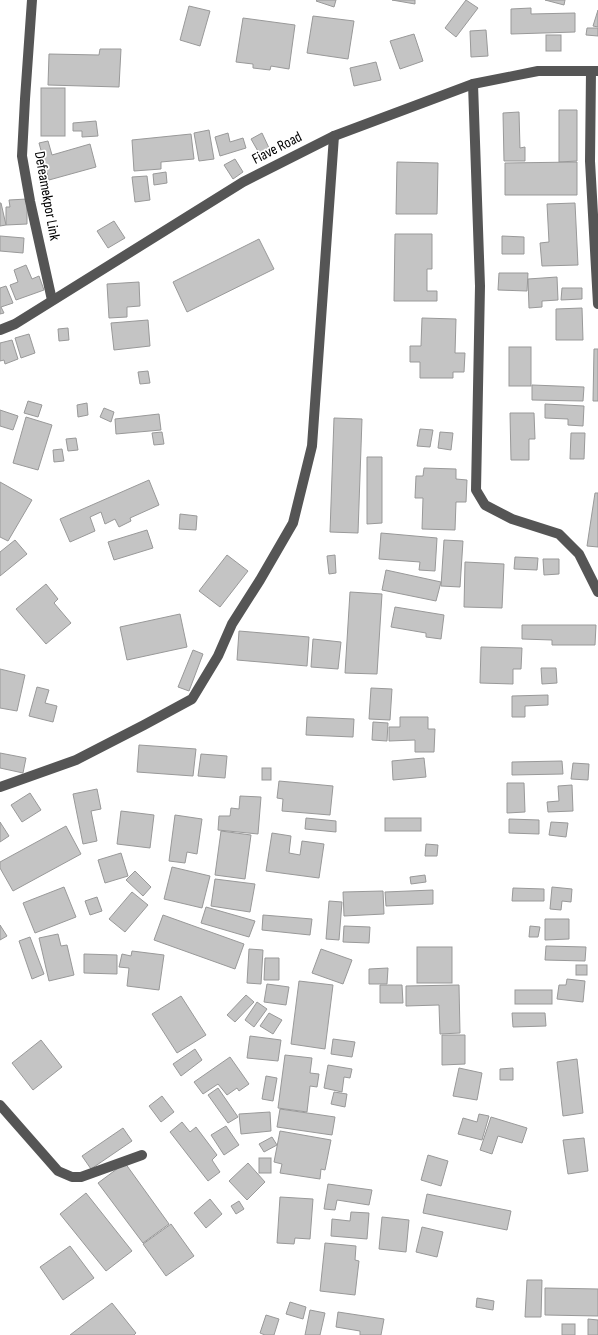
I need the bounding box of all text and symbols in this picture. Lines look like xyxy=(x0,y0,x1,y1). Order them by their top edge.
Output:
street label: Fiave Road xyxy=(249,127,305,169)
street label: Defeamekpor Link xyxy=(30,150,64,242)

